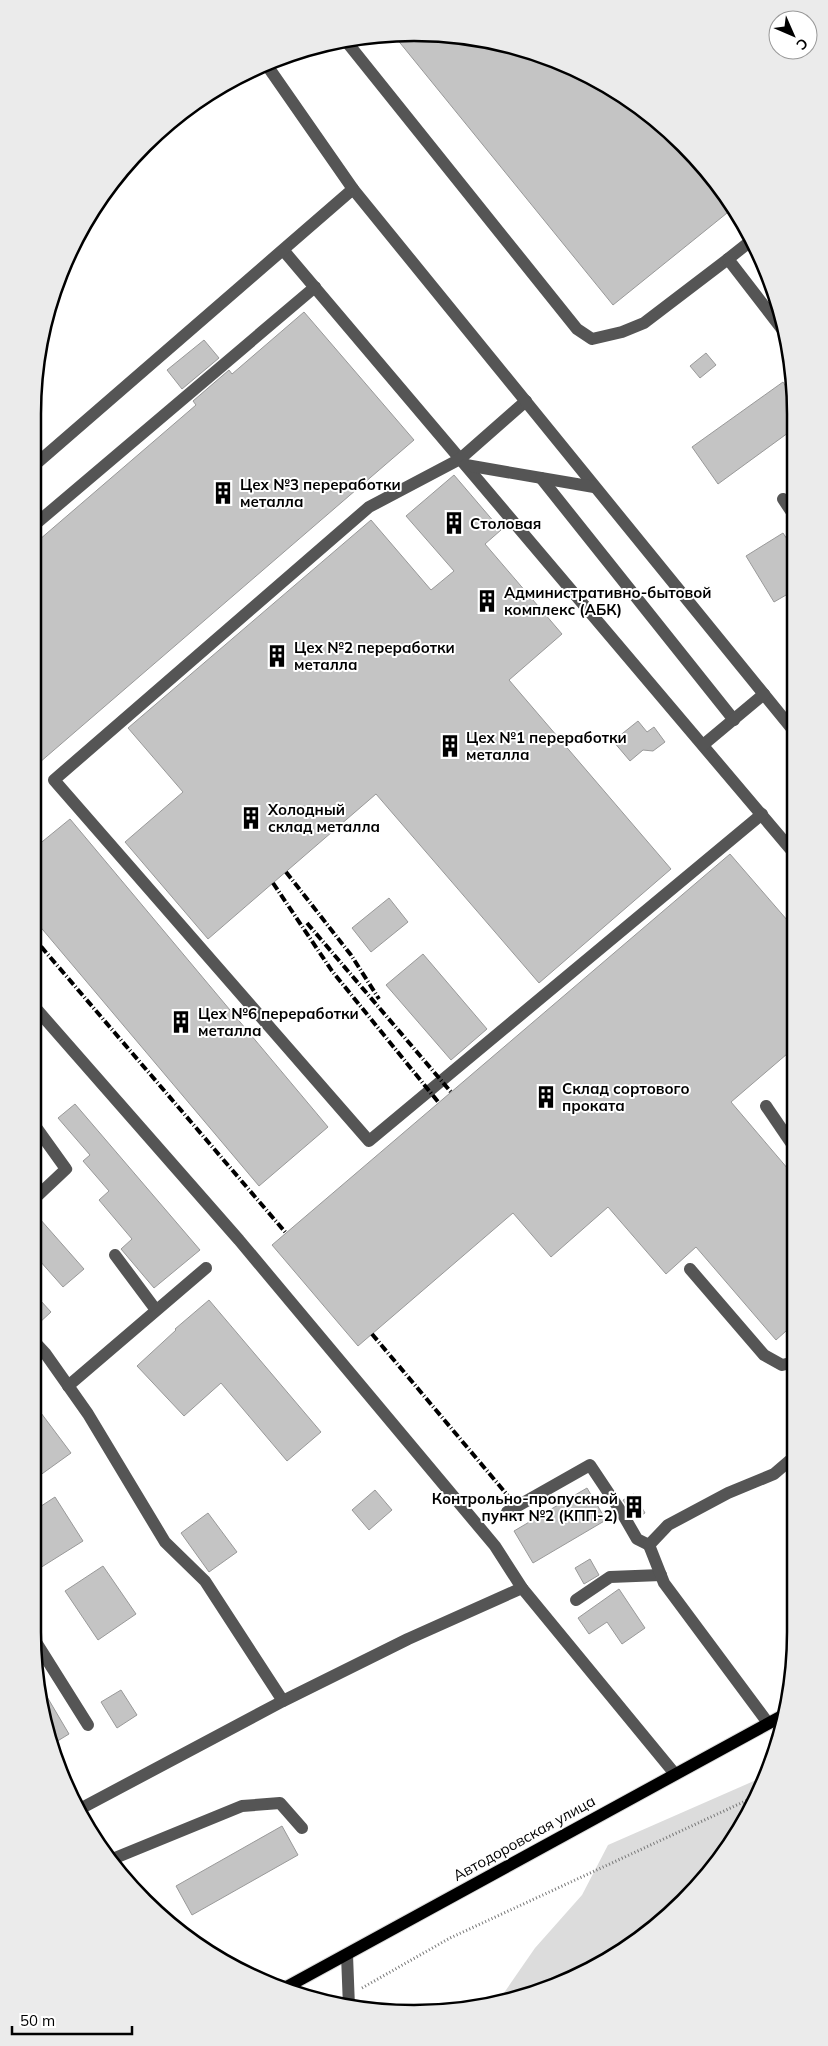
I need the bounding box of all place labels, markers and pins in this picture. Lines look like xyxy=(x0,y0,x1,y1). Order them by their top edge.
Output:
place label: Цех №3 переработки металла xyxy=(240,475,401,511)
building icon: Цех №3 переработки металла xyxy=(210,480,236,506)
building icon: Столовая xyxy=(441,510,467,536)
place label: Столовая xyxy=(470,514,541,533)
place label: Административно-бытовой комплекс (АБК) xyxy=(504,583,712,619)
building icon: Административно-бытовой комплекс (АБК) xyxy=(474,588,500,614)
place label: Цех №2 переработки металла xyxy=(294,638,455,674)
building icon: Цех №2 переработки металла xyxy=(264,643,290,669)
place label: Цех №1 переработки металла xyxy=(466,728,627,764)
building icon: Цех №1 переработки металла xyxy=(437,733,463,759)
place label: Холодный склад металла xyxy=(267,800,380,836)
building icon: Холодный склад металла xyxy=(238,805,264,831)
place label: Цех №6 переработки металла xyxy=(198,1004,359,1040)
building icon: Цех №6 переработки металла xyxy=(168,1009,194,1035)
place label: Склад сортового проката xyxy=(562,1079,690,1115)
building icon: Склад сортового проката xyxy=(533,1084,559,1110)
place label: Контрольно-пропускной пункт №2 (КПП-2) xyxy=(432,1489,618,1525)
building icon: Контрольно-пропускной пункт №2 (КПП-2) xyxy=(621,1494,647,1520)

